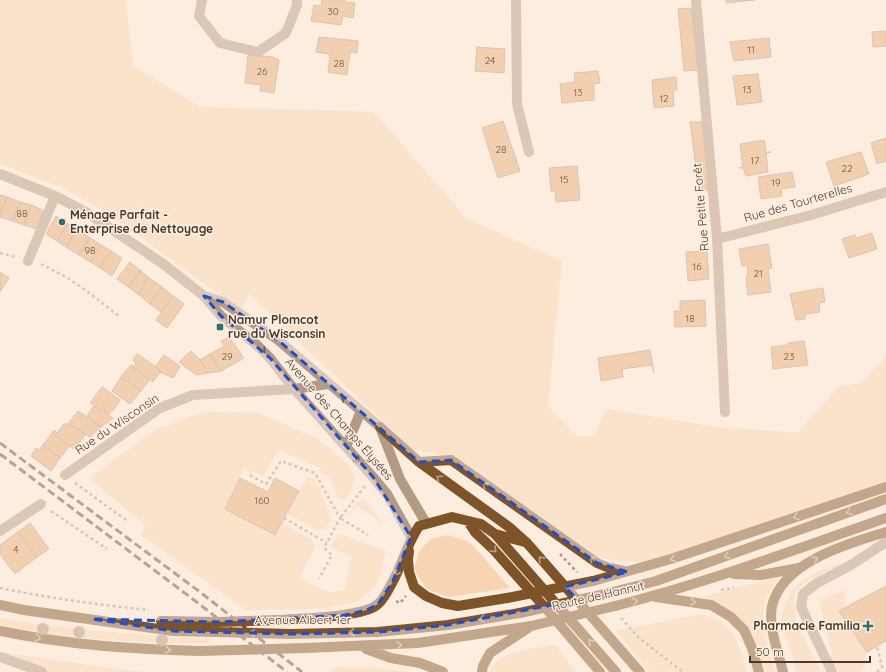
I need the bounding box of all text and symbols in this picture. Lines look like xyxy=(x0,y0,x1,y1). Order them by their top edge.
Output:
house number: 30 xyxy=(327,5,339,18)
house number: 11 xyxy=(747,43,755,56)
house number: 24 xyxy=(485,54,495,67)
house number: 28 xyxy=(334,57,344,70)
house number: 26 xyxy=(257,65,268,78)
house number: 13 xyxy=(743,83,751,96)
house number: 13 xyxy=(574,86,582,99)
house number: 12 xyxy=(659,92,669,105)
house number: 28 xyxy=(496,143,506,156)
house number: 17 xyxy=(751,154,759,167)
street label: Rue Petite Forêt xyxy=(689,162,712,252)
house number: 22 xyxy=(841,162,853,175)
house number: 15 xyxy=(559,173,569,186)
house number: 19 xyxy=(771,176,781,189)
street label: Rue des Tourterelles xyxy=(742,180,854,225)
house number: 88 xyxy=(17,207,27,220)
place label: Ménage Parfait - Enterprise de Nettoyage xyxy=(70,207,213,236)
marker: Ménage Parfait - Enterprise de Nettoyage xyxy=(57,217,67,227)
house number: 98 xyxy=(85,244,95,257)
house number: 16 xyxy=(692,260,702,273)
house number: 21 xyxy=(753,267,763,280)
place label: Namur Plomcot rue du Wisconsin xyxy=(228,312,325,341)
house number: 18 xyxy=(685,312,695,325)
marker: Namur Plomcot rue du Wisconsin xyxy=(215,322,225,332)
one-way arrow xyxy=(258,346,266,354)
house number: 29 xyxy=(221,350,233,363)
house number: 23 xyxy=(784,350,794,363)
street label: Avenue des Champs Élysées xyxy=(282,354,397,483)
street label: Rue du Wisconsin xyxy=(72,390,161,457)
one-way arrow xyxy=(342,395,349,402)
one-way arrow xyxy=(352,455,359,462)
one-way arrow xyxy=(437,475,444,482)
one-way arrow xyxy=(483,483,490,490)
house number: 160 xyxy=(254,494,270,507)
one-way arrow xyxy=(846,508,853,516)
one-way arrow xyxy=(793,513,800,521)
house number: 4 xyxy=(13,543,19,556)
one-way arrow xyxy=(489,545,496,553)
one-way arrow xyxy=(723,551,730,560)
one-way arrow xyxy=(669,554,676,563)
one-way arrow xyxy=(538,556,545,563)
one-way arrow xyxy=(589,556,596,564)
one-way arrow xyxy=(810,557,818,564)
one-way arrow xyxy=(393,570,401,577)
street label: Route de Hannut xyxy=(550,578,645,613)
one-way arrow xyxy=(690,597,696,606)
one-way arrow xyxy=(632,598,638,606)
street label: Avenue Albert 1er xyxy=(255,612,352,627)
one-way arrow xyxy=(479,615,485,623)
place label: Pharmacie Familia xyxy=(753,618,860,633)
marker: Pharmacie Familia xyxy=(863,621,873,631)
one-way arrow xyxy=(349,628,355,637)
one-way arrow xyxy=(249,629,255,637)
one-way arrow xyxy=(35,633,41,642)
scale bar xyxy=(750,638,870,664)
one-way arrow xyxy=(588,639,595,647)
one-way arrow xyxy=(396,640,402,649)
text: 50 m xyxy=(756,644,784,659)
one-way arrow xyxy=(165,645,171,654)

